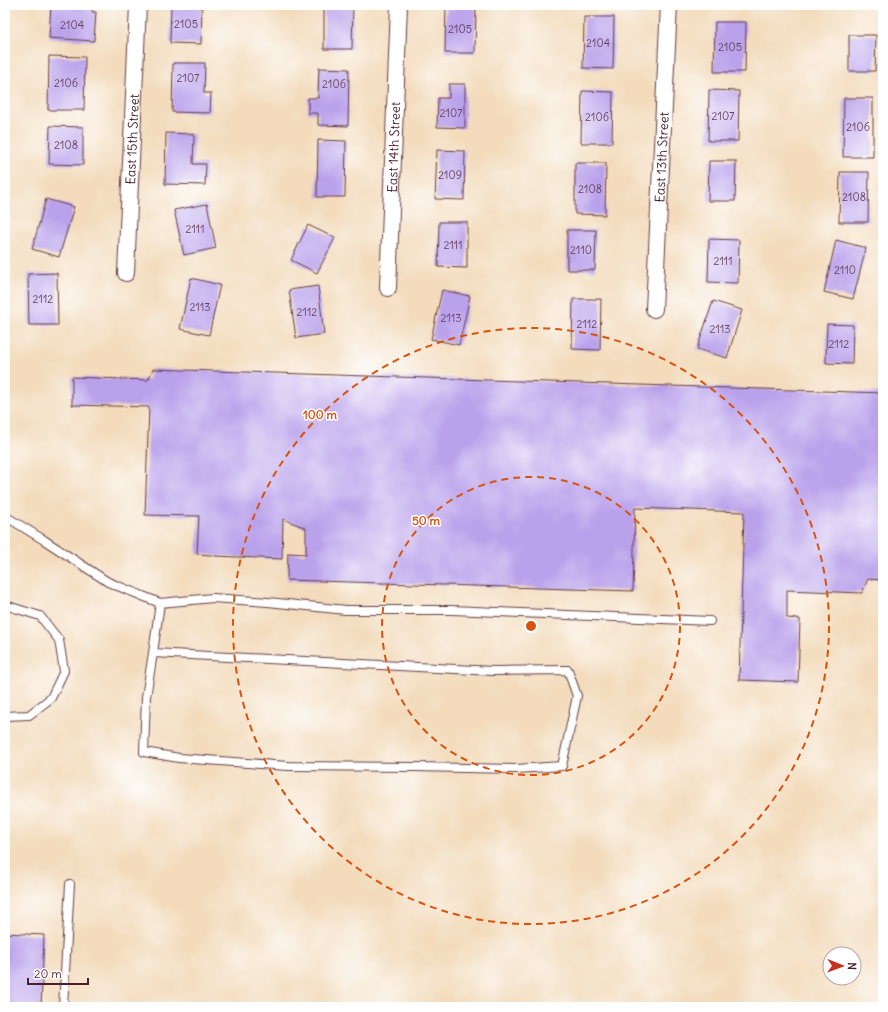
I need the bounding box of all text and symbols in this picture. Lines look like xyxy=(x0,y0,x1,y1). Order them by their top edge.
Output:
house number: 2105 xyxy=(174,17,198,31)
house number: 2104 xyxy=(60,18,84,32)
house number: 2105 xyxy=(448,22,472,36)
house number: 2104 xyxy=(586,36,610,50)
house number: 2105 xyxy=(718,40,742,54)
house number: 2107 xyxy=(177,71,200,85)
house number: 2106 xyxy=(54,76,78,90)
house number: 2106 xyxy=(322,77,346,91)
street label: East 15th Street xyxy=(122,93,143,185)
street label: East 14th Street xyxy=(384,101,404,193)
house number: 2107 xyxy=(440,106,463,120)
house number: 2107 xyxy=(712,109,735,123)
house number: 2106 xyxy=(585,110,609,124)
street label: East 13th Street xyxy=(651,111,673,203)
house number: 2106 xyxy=(846,120,870,134)
house number: 2108 xyxy=(54,138,78,152)
house number: 2109 xyxy=(438,168,462,182)
house number: 2108 xyxy=(578,182,602,196)
house number: 2108 xyxy=(842,190,866,204)
house number: 2111 xyxy=(185,222,205,236)
house number: 2111 xyxy=(443,238,463,252)
house number: 2110 xyxy=(570,243,592,257)
house number: 2111 xyxy=(713,254,733,268)
house number: 2110 xyxy=(834,263,856,277)
house number: 2112 xyxy=(33,292,53,306)
house number: 2113 xyxy=(189,300,211,314)
house number: 2112 xyxy=(297,305,317,319)
house number: 2113 xyxy=(440,311,462,325)
house number: 2112 xyxy=(577,317,597,331)
house number: 2113 xyxy=(709,322,731,336)
house number: 2112 xyxy=(829,337,849,351)
text: 100 m xyxy=(303,407,337,422)
text: 50 m xyxy=(412,513,441,528)
centre of rings xyxy=(524,619,538,633)
north arrow xyxy=(822,946,862,986)
scale bar xyxy=(28,960,88,986)
text: N xyxy=(845,962,859,970)
text: 20 m xyxy=(34,966,62,981)

